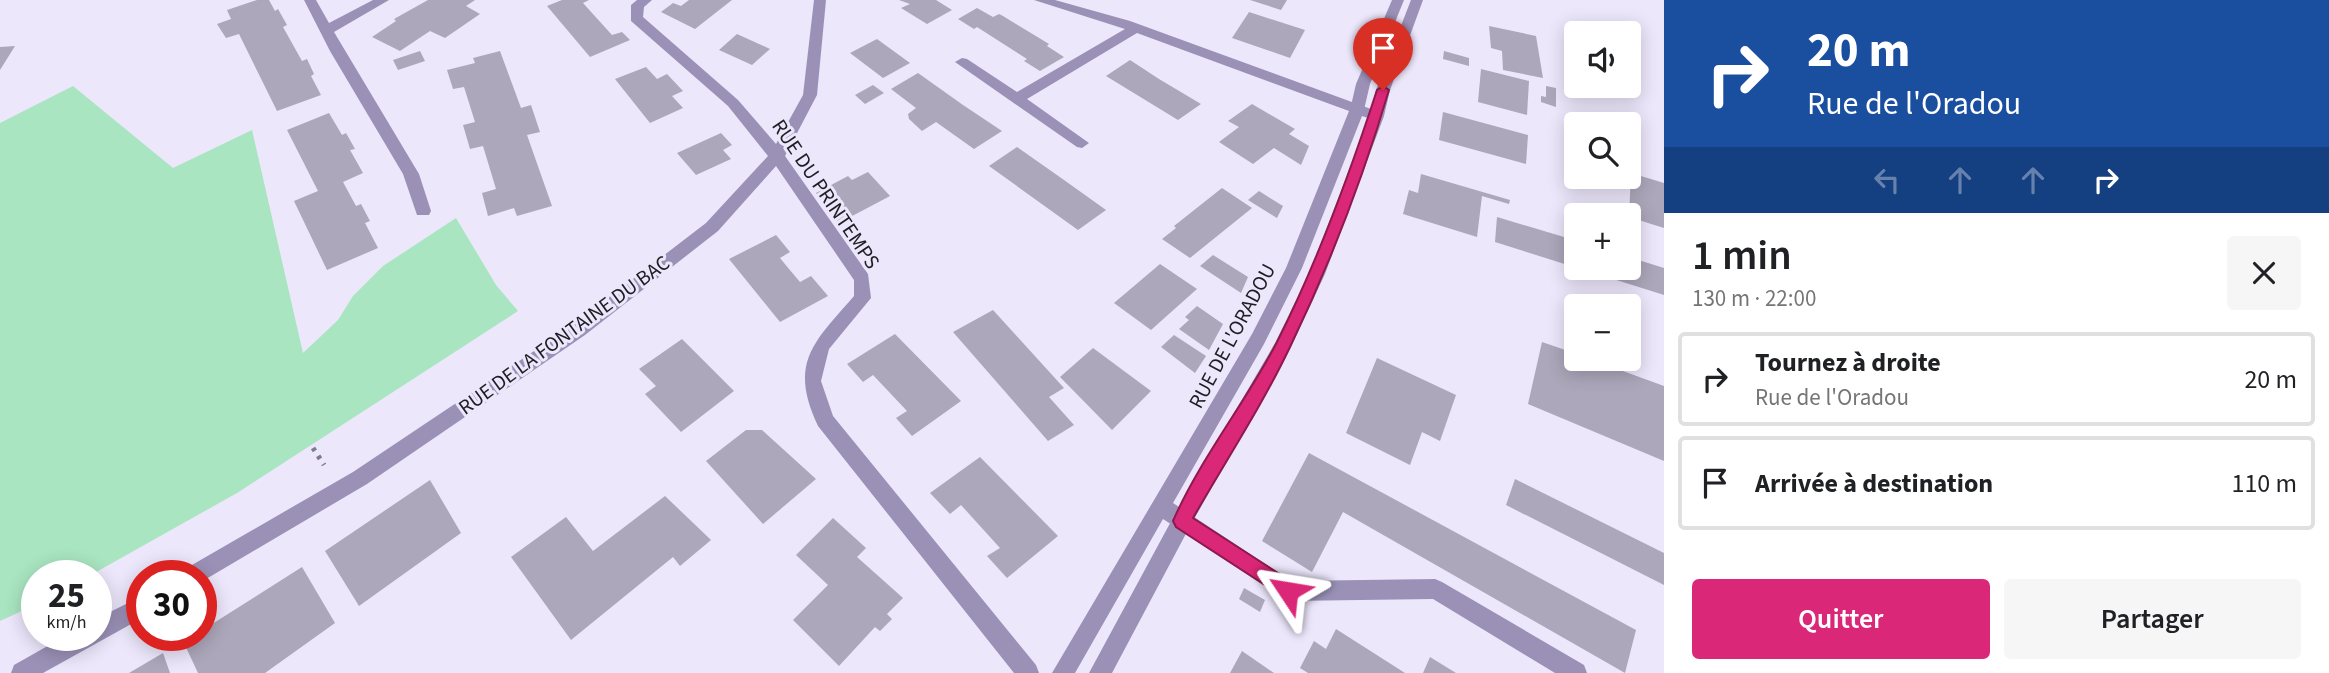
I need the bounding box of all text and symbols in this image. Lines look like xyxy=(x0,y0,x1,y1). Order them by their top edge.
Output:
text: 20 m xyxy=(1807,16,1911,86)
pin xyxy=(1353,18,1413,90)
map controls xyxy=(1564,21,1641,371)
button: sound xyxy=(1564,21,1641,98)
icon: right xyxy=(1692,28,1783,119)
icon: arrive xyxy=(1364,29,1402,67)
text: Rue de l'Oradou xyxy=(1807,81,2021,127)
button: search xyxy=(1564,112,1641,189)
street label: RUE DU PRINTEMPS xyxy=(765,113,887,275)
icon: left xyxy=(1868,161,1906,199)
icon: ahead xyxy=(1941,161,1979,199)
icon: ahead xyxy=(2014,161,2052,199)
icon: right xyxy=(2087,161,2125,199)
button: + xyxy=(1564,203,1641,280)
text: 1 min xyxy=(1692,226,1792,286)
button: close xyxy=(2227,236,2301,310)
street label: RUE DE LA FONTAINE DU BAC xyxy=(452,248,676,422)
street label: RUE DE L'ORADOU xyxy=(1181,258,1283,414)
text: 130 m · 22:00 xyxy=(1692,282,1816,315)
button: − xyxy=(1564,294,1641,371)
text: Tournez à droite xyxy=(1755,344,1941,381)
icon: right xyxy=(1696,360,1734,398)
text: 20 m xyxy=(2244,361,2297,398)
text: Rue de l'Oradou xyxy=(1755,381,1909,414)
icon: arrive xyxy=(1696,464,1734,502)
text: Arrivée à destination xyxy=(1755,465,1993,502)
text: 110 m xyxy=(2231,465,2297,502)
position arrow xyxy=(1251,554,1325,628)
speed limit sign: 30 xyxy=(126,560,217,651)
text: 25 xyxy=(48,571,85,621)
button: Quitter xyxy=(1692,579,1990,659)
button: Partager xyxy=(2004,579,2301,659)
text: km/h xyxy=(47,610,86,635)

